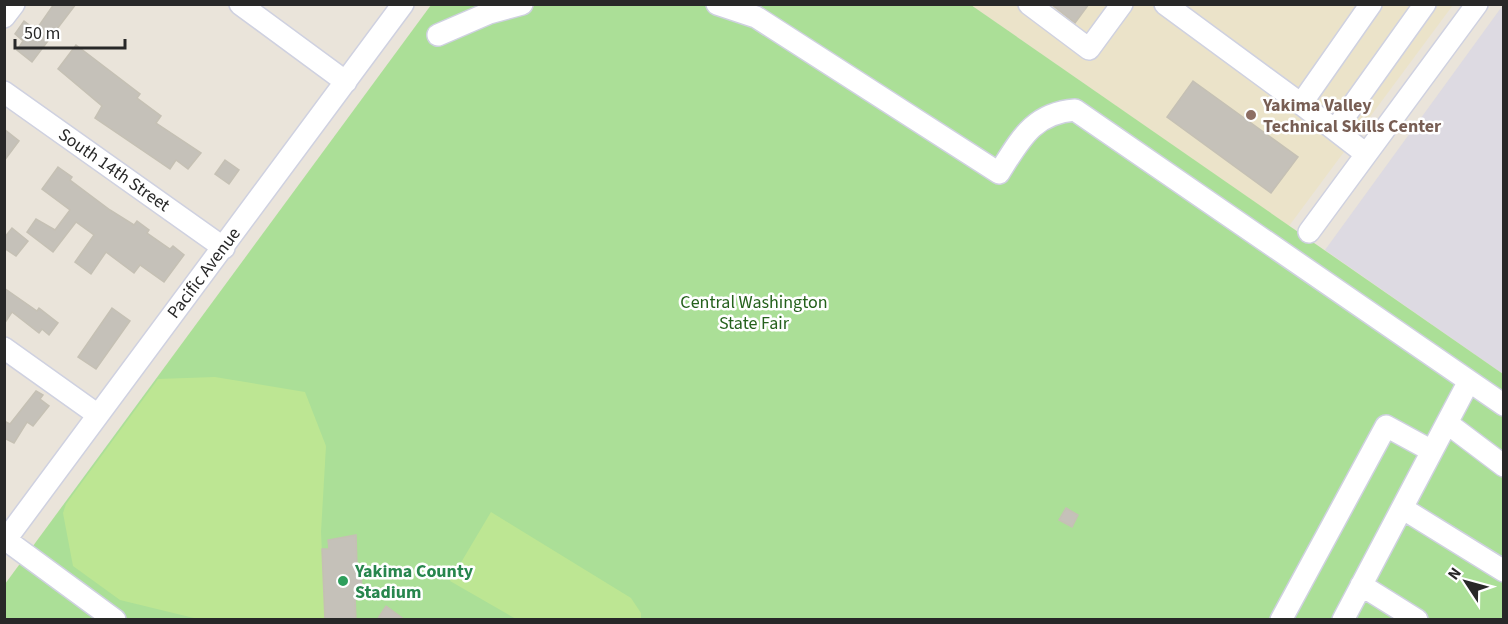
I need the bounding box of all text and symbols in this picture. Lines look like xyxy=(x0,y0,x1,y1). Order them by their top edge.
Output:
scale bar xyxy=(15,12,124,50)
text: 50 m xyxy=(24,21,60,46)
place label: Yakima Valley Technical Skills Center xyxy=(1262,93,1442,139)
marker: Yakima Valley Technical Skills Center xyxy=(1244,108,1258,122)
street label: South 14th Street xyxy=(53,122,175,218)
street label: Pacific Avenue xyxy=(161,222,247,324)
park label: Central Washington State Fair xyxy=(680,290,828,336)
north arrow xyxy=(1436,552,1496,612)
place label: Yakima County Stadium xyxy=(354,559,474,605)
text: N xyxy=(1443,563,1467,585)
marker: Yakima County Stadium xyxy=(336,574,350,588)

